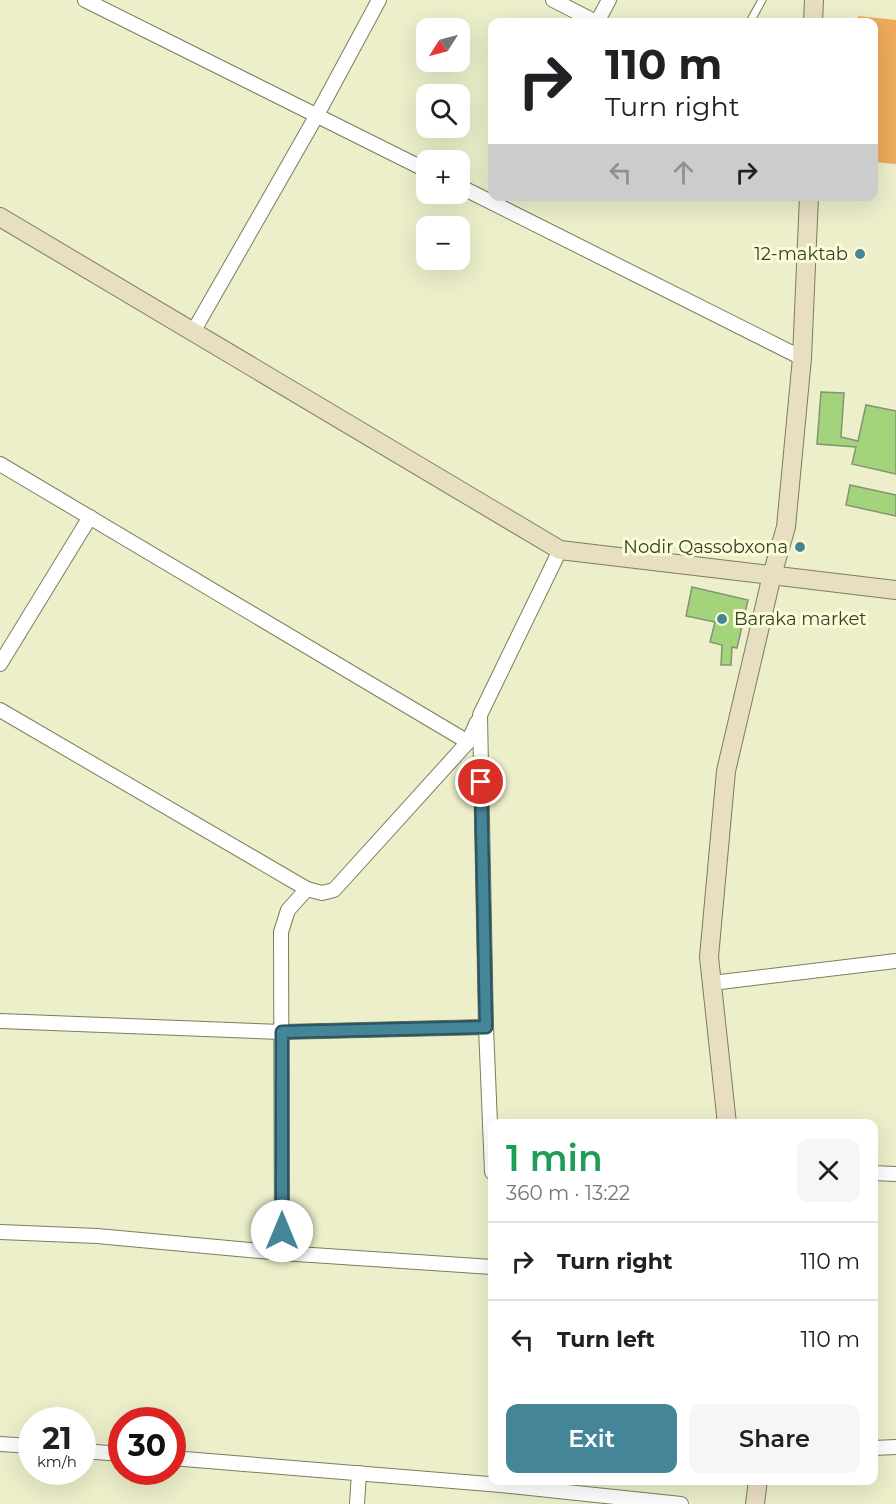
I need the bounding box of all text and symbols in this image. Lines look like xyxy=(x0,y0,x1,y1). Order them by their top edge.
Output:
north arrow xyxy=(416,18,470,72)
map controls xyxy=(416,18,470,270)
text: 110 m xyxy=(605,38,722,90)
icon: right xyxy=(506,42,584,120)
button: search xyxy=(416,84,470,138)
text: Turn right xyxy=(605,90,740,123)
button: + xyxy=(416,150,470,204)
icon: left xyxy=(604,156,637,189)
icon: ahead xyxy=(667,156,700,189)
icon: right xyxy=(730,156,763,189)
button: − xyxy=(416,216,470,270)
place label: 12-maktab xyxy=(754,243,848,265)
marker: 12-maktab xyxy=(853,247,867,261)
place label: Nodir Qassobxona xyxy=(623,536,788,558)
marker: Nodir Qassobxona xyxy=(793,540,807,554)
place label: Baraka market xyxy=(734,608,867,630)
marker: Baraka market xyxy=(715,612,729,626)
pin xyxy=(455,756,506,807)
icon: arrive xyxy=(464,765,497,798)
text: 1 min xyxy=(506,1136,603,1180)
button: close xyxy=(797,1139,860,1202)
text: 360 m · 13:22 xyxy=(506,1181,630,1205)
position arrow xyxy=(250,1199,314,1263)
icon: right xyxy=(506,1245,539,1278)
text: Turn right xyxy=(557,1248,672,1275)
text: 110 m xyxy=(800,1248,860,1275)
icon: left xyxy=(506,1323,539,1356)
text: Turn left xyxy=(557,1326,655,1353)
text: 110 m xyxy=(800,1326,860,1353)
button: Exit xyxy=(506,1404,677,1473)
button: Share xyxy=(689,1404,860,1473)
speed limit sign: 30 xyxy=(108,1407,186,1485)
text: 21 xyxy=(42,1420,72,1457)
text: km/h xyxy=(37,1452,77,1471)

